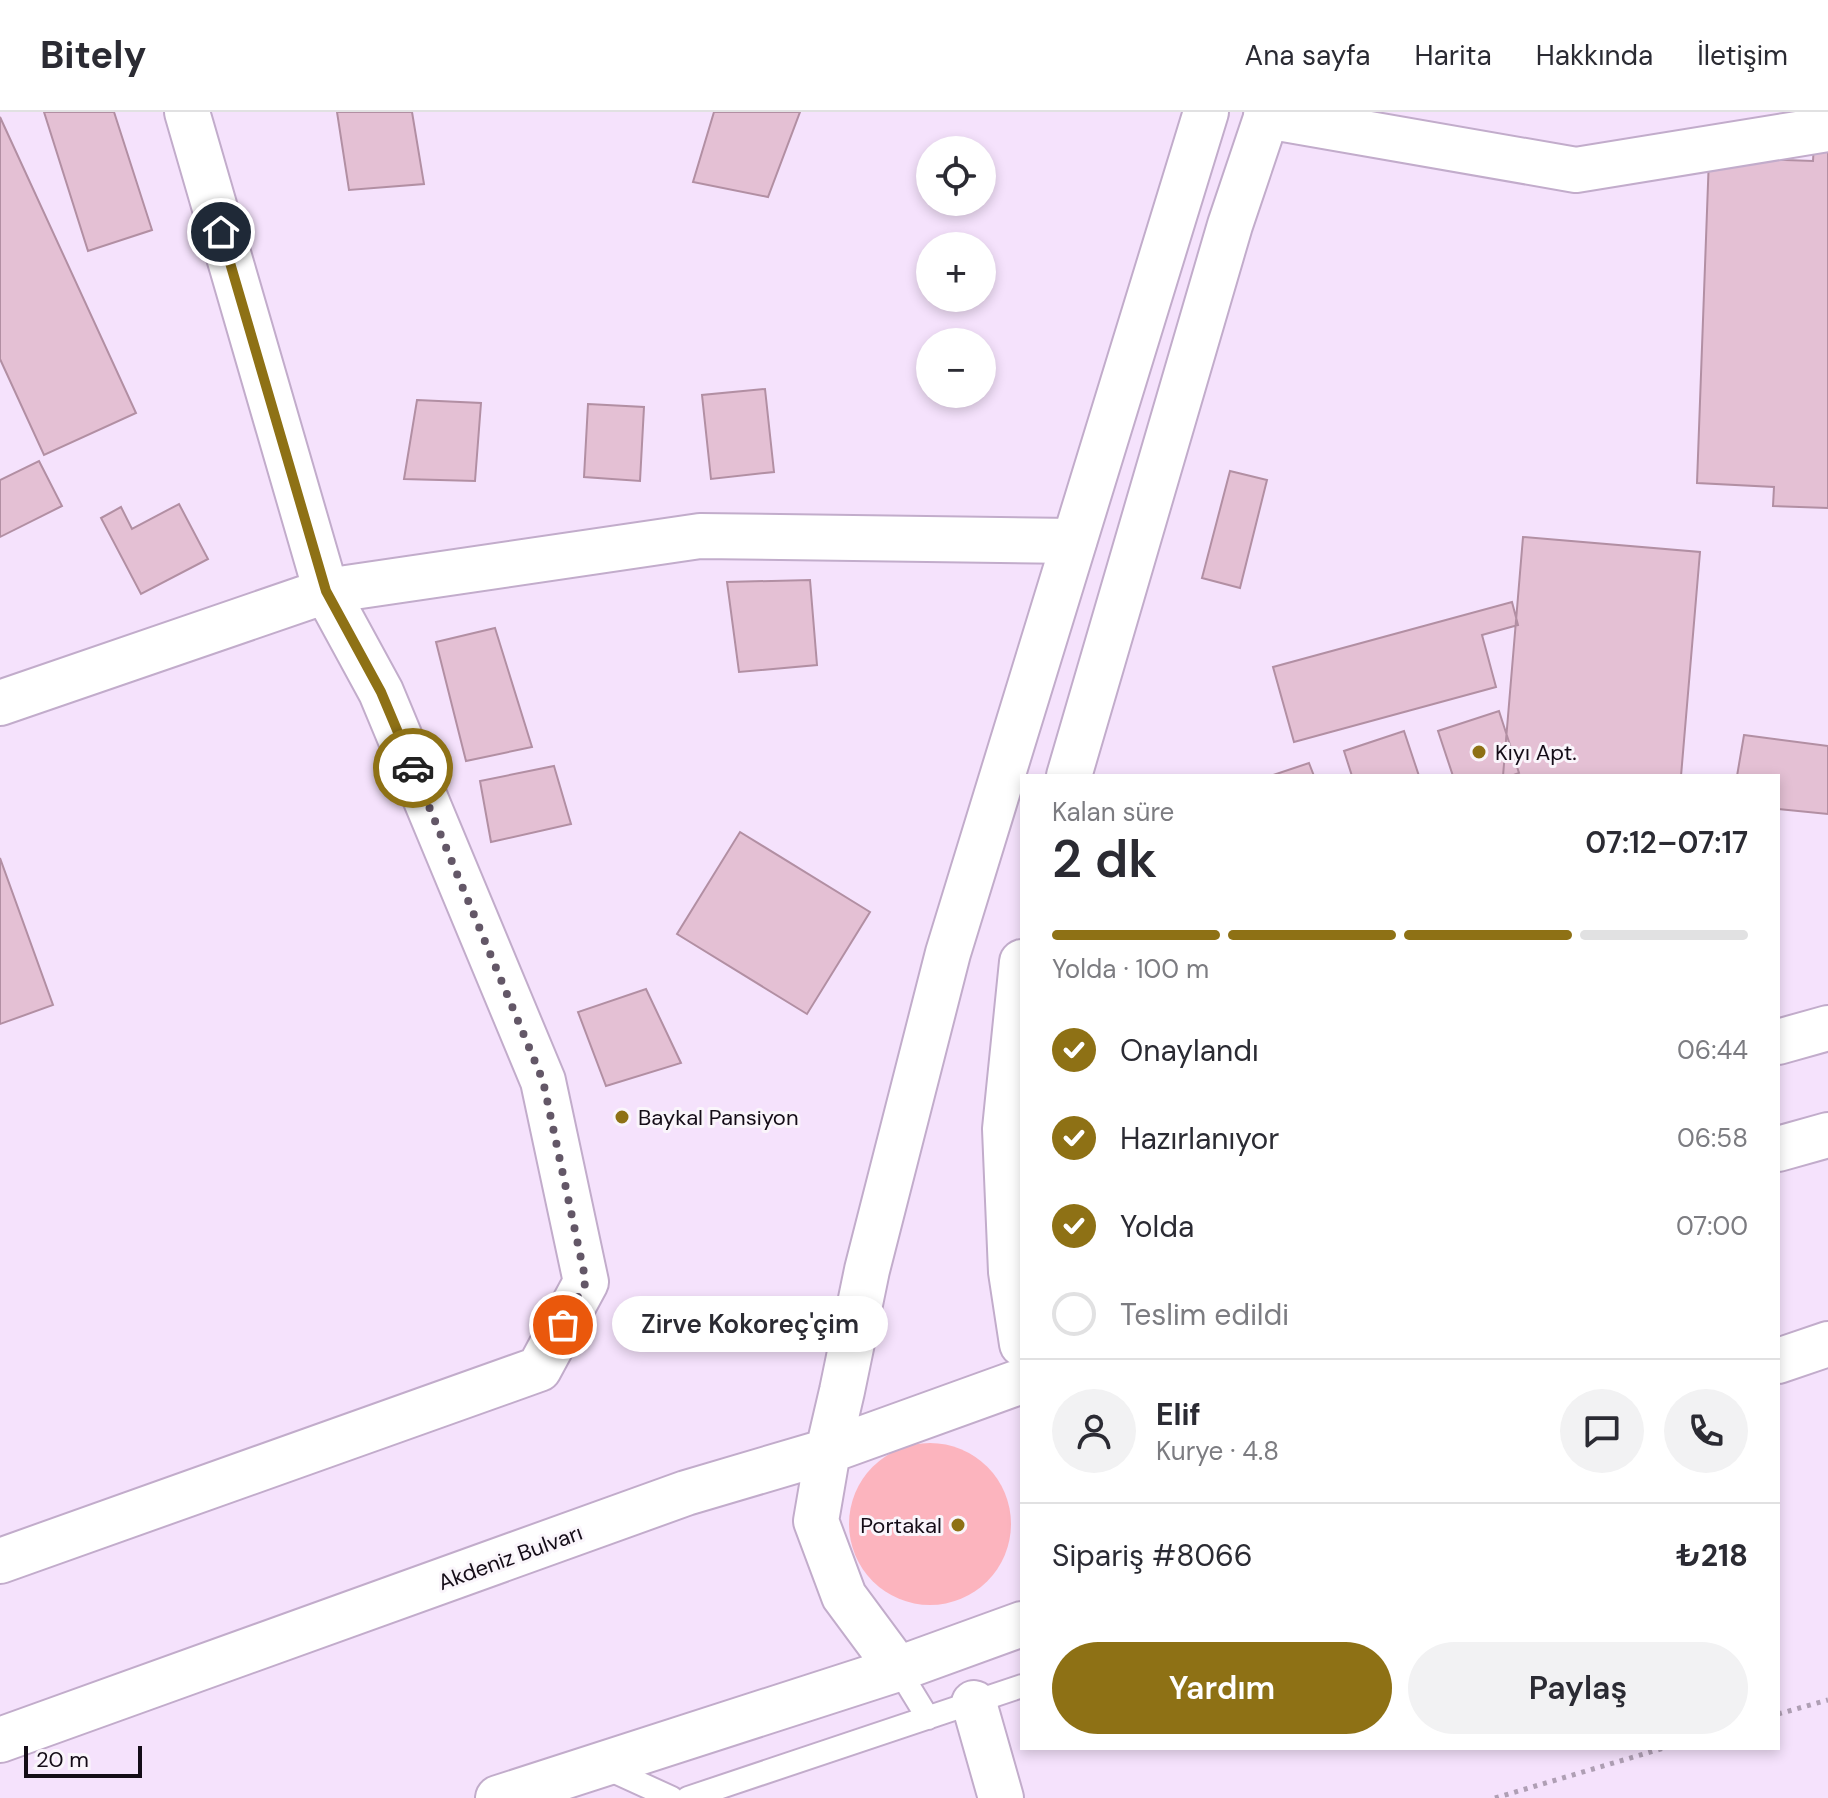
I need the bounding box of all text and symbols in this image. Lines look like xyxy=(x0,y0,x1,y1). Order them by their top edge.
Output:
text: Bitely xyxy=(40,30,146,80)
text: Ana sayfa xyxy=(1245,37,1371,74)
text: Harita xyxy=(1415,37,1492,74)
text: Hakkında xyxy=(1536,37,1653,74)
text: İletişim xyxy=(1697,37,1788,74)
map controls xyxy=(916,136,996,408)
button: locate xyxy=(916,136,996,216)
pin xyxy=(187,198,255,266)
icon: home xyxy=(199,210,243,254)
button: + xyxy=(916,232,996,312)
button: − xyxy=(916,328,996,408)
courier xyxy=(373,728,453,808)
place label: Kıyı Apt. xyxy=(1495,738,1577,767)
marker: Kıyı Apt. xyxy=(1470,743,1488,761)
icon: car xyxy=(391,746,435,790)
text: Kalan süre xyxy=(1052,795,1174,829)
text: 07:12–07:17 xyxy=(1585,823,1748,862)
text: 2 dk xyxy=(1052,825,1157,893)
text: Yolda · 100 m xyxy=(1052,952,1209,986)
icon: check xyxy=(1052,1028,1096,1072)
text: Onaylandı xyxy=(1120,1031,1259,1070)
text: 06:44 xyxy=(1677,1033,1748,1067)
place label: Baykal Pansiyon xyxy=(638,1103,799,1132)
marker: Baykal Pansiyon xyxy=(613,1108,631,1126)
icon: check xyxy=(1052,1116,1096,1160)
text: Hazırlanıyor xyxy=(1120,1119,1279,1158)
text: 06:58 xyxy=(1677,1121,1748,1155)
icon: check xyxy=(1052,1204,1096,1248)
text: Yolda xyxy=(1120,1207,1194,1246)
text: 07:00 xyxy=(1676,1209,1748,1243)
pin xyxy=(529,1291,597,1359)
text: Teslim edildi xyxy=(1120,1295,1289,1334)
callout: Zirve Kokoreç'çim xyxy=(611,1297,887,1353)
icon: bag xyxy=(541,1303,585,1347)
text: Zirve Kokoreç'çim xyxy=(641,1307,859,1341)
button: person xyxy=(1052,1389,1136,1473)
button: chat xyxy=(1560,1389,1644,1473)
button: phone xyxy=(1664,1389,1748,1473)
text: Elif xyxy=(1156,1395,1201,1434)
text: Kurye · 4.8 xyxy=(1156,1434,1279,1468)
place label: Portakal xyxy=(860,1511,942,1540)
marker: Portakal xyxy=(949,1516,967,1534)
street label: Akdeniz Bulvarı xyxy=(434,1518,586,1597)
text: Sipariş #8066 xyxy=(1052,1536,1253,1575)
text: ₺218 xyxy=(1676,1536,1748,1575)
button: Yardım xyxy=(1052,1642,1392,1734)
button: Paylaş xyxy=(1408,1642,1748,1734)
scale bar xyxy=(24,1742,142,1778)
text: 20 m xyxy=(36,1745,89,1774)

